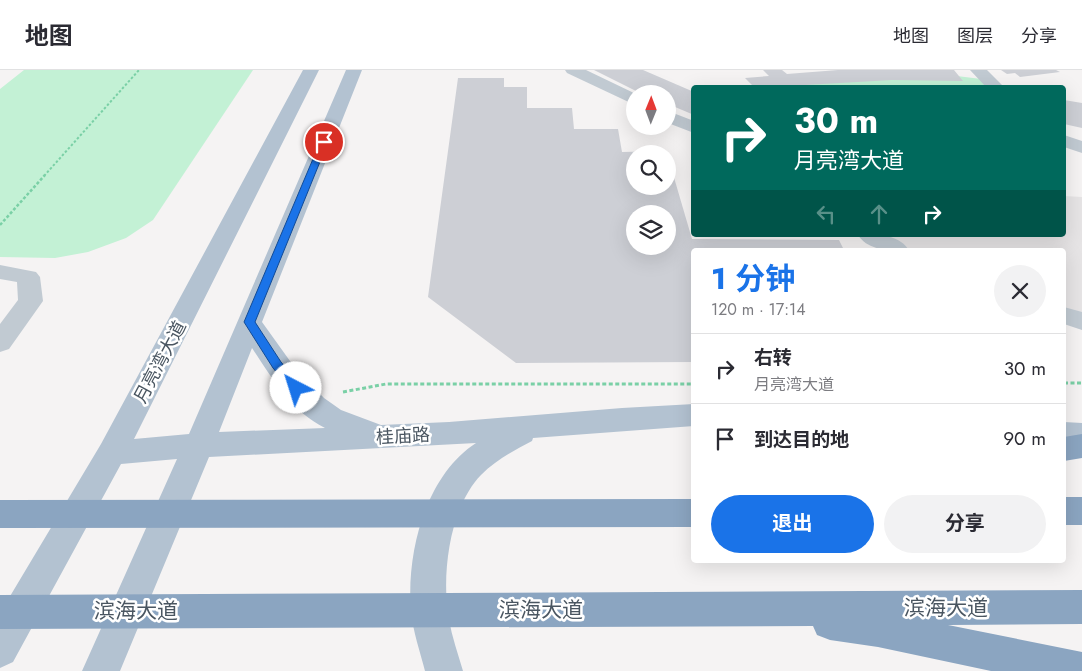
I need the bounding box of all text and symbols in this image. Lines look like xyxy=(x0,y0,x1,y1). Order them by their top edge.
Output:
text: 地图 xyxy=(25,18,73,53)
text: 地图 xyxy=(893,23,929,49)
text: 图层 xyxy=(957,23,993,49)
text: 分享 xyxy=(1021,23,1057,49)
north arrow xyxy=(626,85,676,135)
map controls xyxy=(626,85,676,255)
text: 30 m xyxy=(794,96,878,146)
icon: right xyxy=(711,105,776,170)
pin xyxy=(303,121,345,163)
icon: arrive xyxy=(310,128,338,156)
text: 月亮湾大道 xyxy=(794,144,904,176)
button: search xyxy=(626,145,676,195)
icon: left xyxy=(812,200,840,228)
icon: ahead xyxy=(865,200,893,228)
icon: right xyxy=(918,200,946,228)
button: layers xyxy=(626,205,676,255)
text: 1 分钟 xyxy=(711,257,795,300)
button: close xyxy=(994,265,1046,317)
text: 120 m · 17:14 xyxy=(711,298,806,321)
street label: 月亮湾大道 xyxy=(127,316,193,408)
text: 右转 xyxy=(754,344,792,371)
icon: right xyxy=(711,355,739,383)
text: 30 m xyxy=(1004,355,1046,382)
position arrow xyxy=(269,361,321,413)
text: 月亮湾大道 xyxy=(754,373,834,396)
street label: 桂庙路 xyxy=(375,422,431,450)
icon: arrive xyxy=(711,425,739,453)
text: 90 m xyxy=(1003,425,1046,452)
text: 到达目的地 xyxy=(754,426,849,453)
button: 退出 xyxy=(711,495,874,553)
button: 分享 xyxy=(884,495,1046,553)
street label: 滨海大道 xyxy=(904,593,988,623)
street label: 滨海大道 xyxy=(499,595,583,625)
street label: 滨海大道 xyxy=(94,596,178,626)

